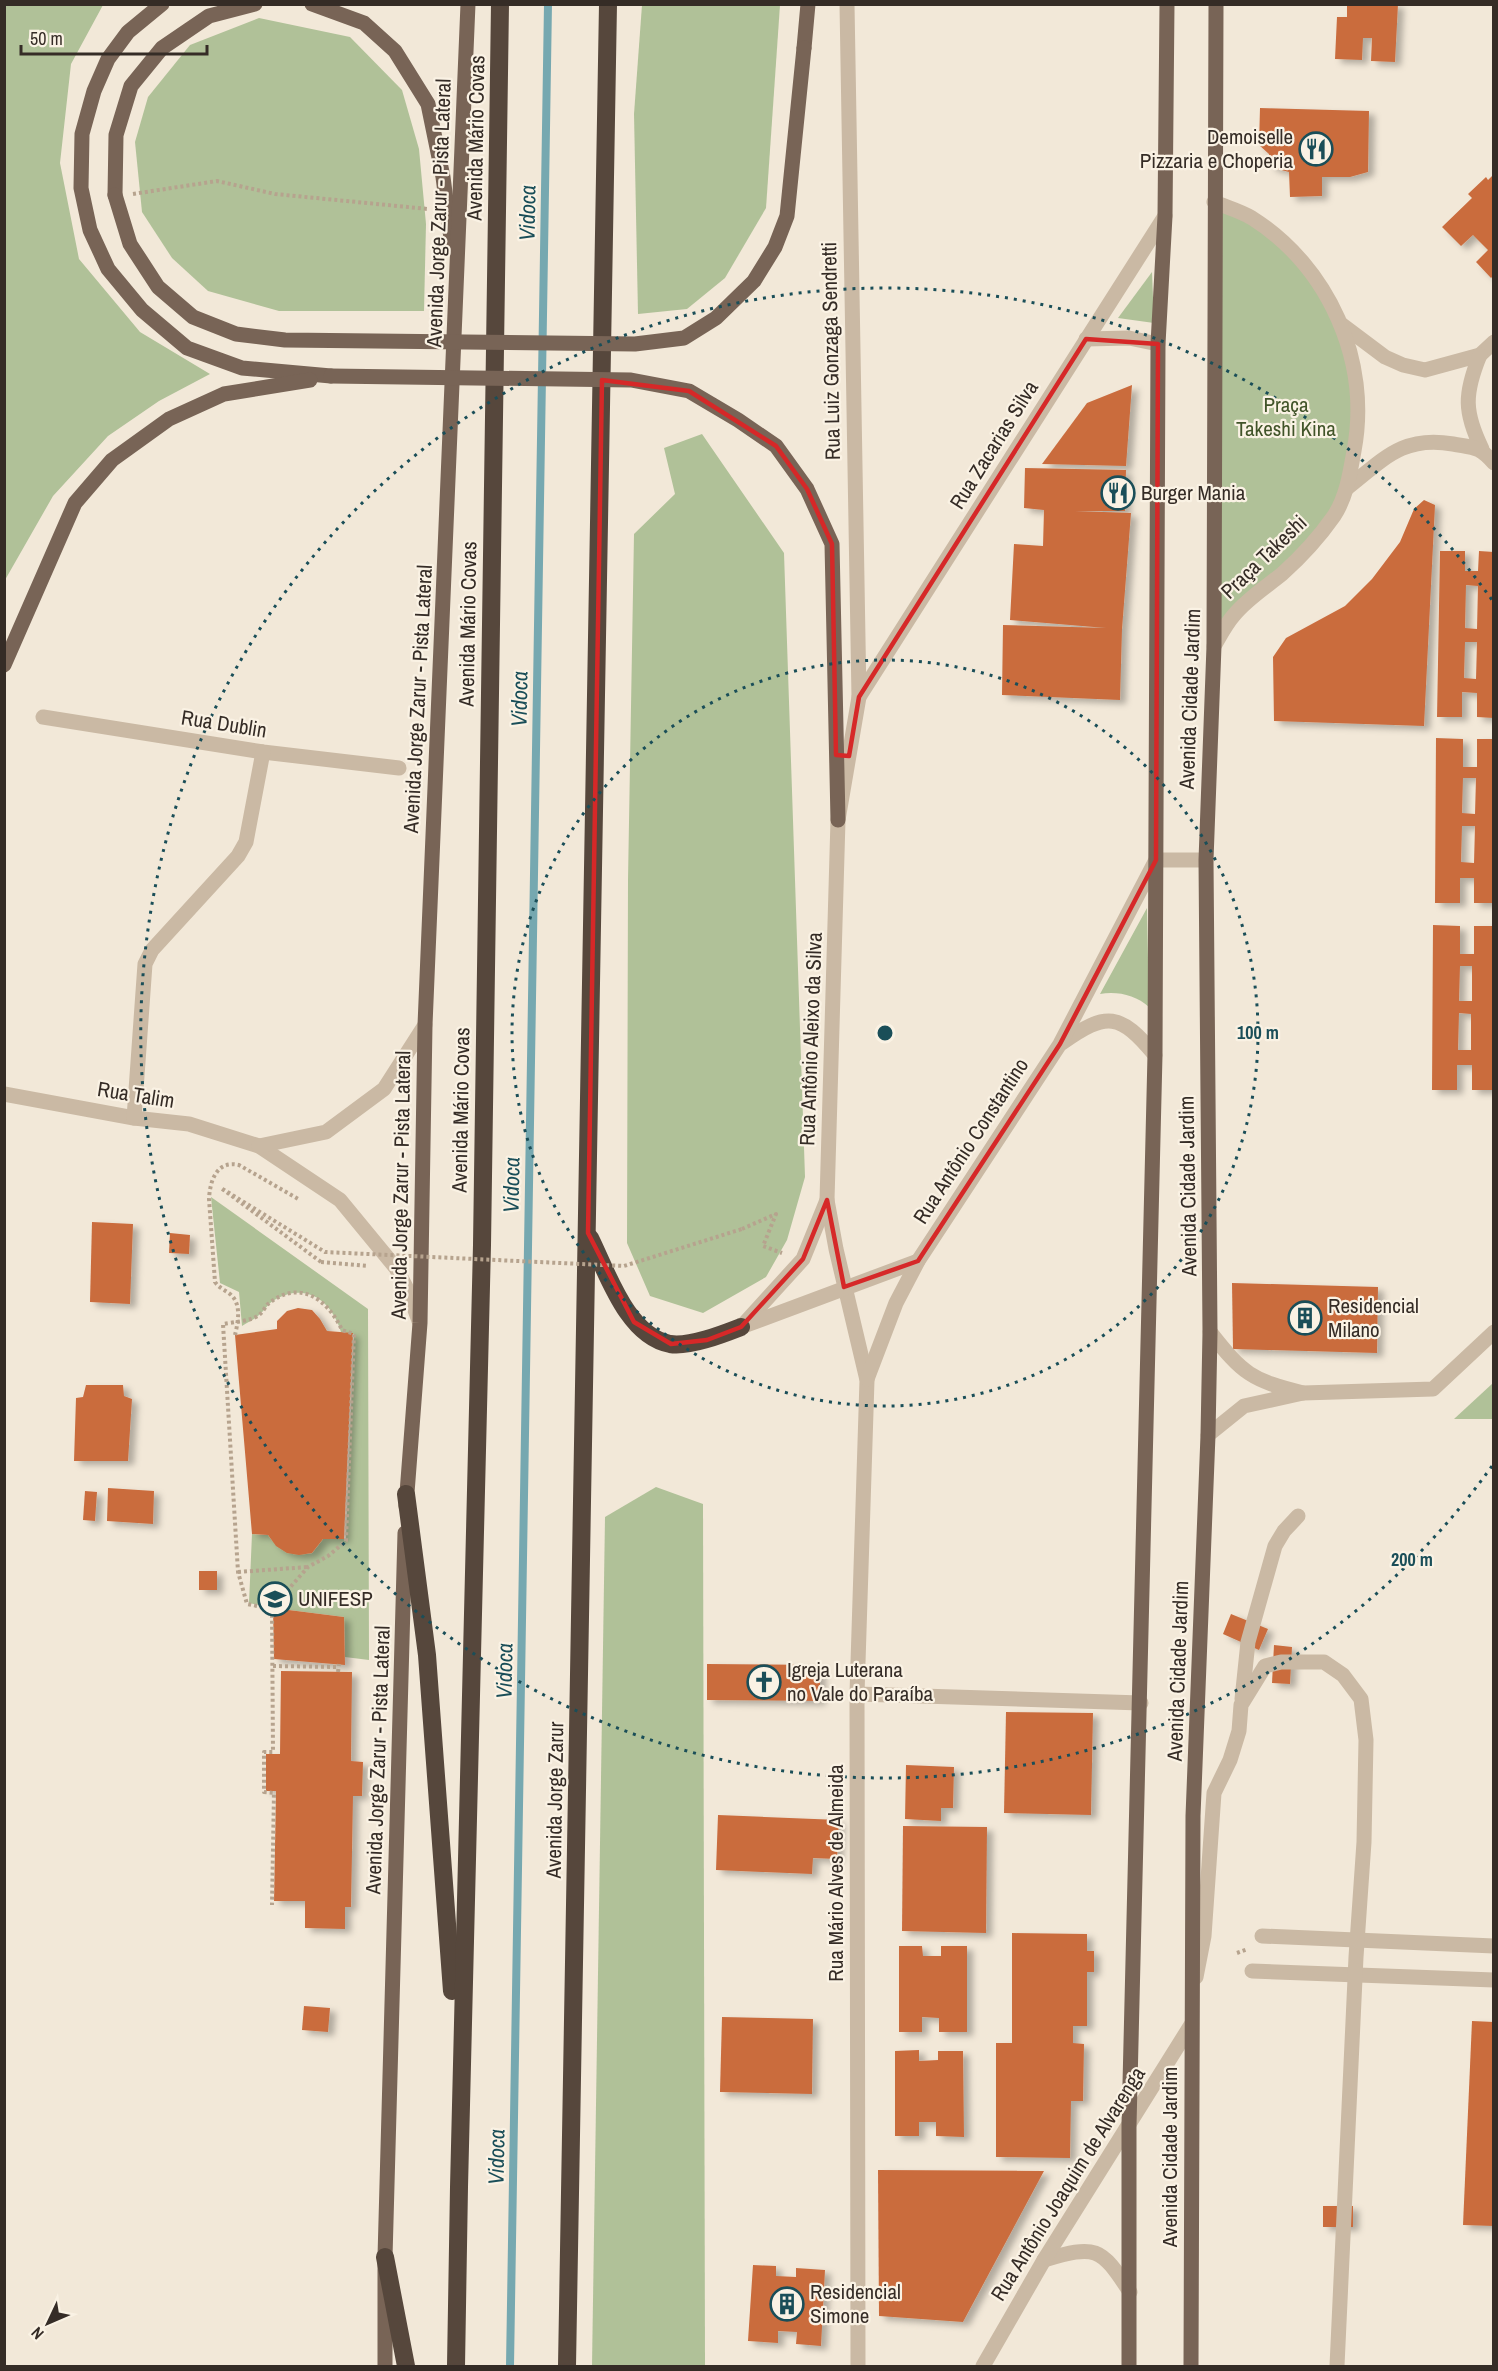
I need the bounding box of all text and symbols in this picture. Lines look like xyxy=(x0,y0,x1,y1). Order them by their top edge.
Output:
scale bar xyxy=(21,18,207,56)
text: 50 m xyxy=(30,26,63,51)
street label: Avenida Mário Covas xyxy=(460,55,491,222)
street label: Avenida Jorge Zarur - Pista Lateral xyxy=(419,78,458,349)
place label: Demoiselle Pizzaria e Choperia xyxy=(1140,122,1293,175)
restaurant icon: Demoiselle Pizzaria e Choperia xyxy=(1298,131,1334,167)
water label: Vidoca xyxy=(512,185,542,241)
street label: Rua Luiz Gonzaga Sendretti xyxy=(814,242,847,460)
street label: Rua Zacarias Silva xyxy=(942,375,1045,515)
park label: Praça Takeshi Kina xyxy=(1236,390,1336,443)
restaurant icon: Burger Mania xyxy=(1100,475,1136,511)
place label: Burger Mania xyxy=(1141,478,1246,507)
street label: Praça Takeshi xyxy=(1214,508,1313,605)
street label: Avenida Mário Covas xyxy=(452,541,483,708)
street label: Avenida Jorge Zarur - Pista Lateral xyxy=(396,564,439,835)
street label: Avenida Cidade Jardim xyxy=(1172,608,1207,791)
water label: Vidoca xyxy=(504,671,534,727)
street label: Rua Dublin xyxy=(179,702,269,745)
street label: Rua Antônio Aleixo da Silva xyxy=(792,931,829,1146)
text: 100 m xyxy=(1237,1020,1279,1045)
centre of rings xyxy=(875,1023,895,1043)
street label: Avenida Mário Covas xyxy=(445,1027,476,1194)
street label: Avenida Jorge Zarur - Pista Lateral xyxy=(384,1050,417,1321)
street label: Rua Antônio Constantino xyxy=(906,1052,1035,1229)
street label: Rua Talim xyxy=(96,1074,177,1115)
street label: Avenida Cidade Jardim xyxy=(1171,1095,1204,1278)
water label: Vidoca xyxy=(496,1157,526,1213)
place label: Residencial Milano xyxy=(1328,1291,1419,1344)
building icon: Residencial Milano xyxy=(1287,1300,1323,1336)
text: 200 m xyxy=(1391,1547,1433,1572)
street label: Avenida Cidade Jardim xyxy=(1160,1580,1195,1763)
school or university icon: UNIFESP xyxy=(257,1581,293,1617)
place label: UNIFESP xyxy=(298,1584,373,1613)
street label: Avenida Jorge Zarur - Pista Lateral xyxy=(358,1625,397,1896)
water label: Vidoca xyxy=(489,1643,519,1699)
place label: Igreja Luterana no Vale do Paraíba xyxy=(787,1655,934,1708)
church icon: Igreja Luterana no Vale do Paraíba xyxy=(746,1664,782,1700)
street label: Avenida Jorge Zarur xyxy=(539,1721,570,1880)
street label: Rua Mário Alves de Almeida xyxy=(821,1764,850,1982)
street label: Rua Antônio Joaquim de Alvarenga xyxy=(983,2061,1152,2306)
street label: Avenida Cidade Jardim xyxy=(1155,2067,1184,2248)
water label: Vidoca xyxy=(481,2129,511,2185)
place label: Residencial Simone xyxy=(810,2277,901,2330)
building icon: Residencial Simone xyxy=(769,2286,805,2322)
north arrow xyxy=(18,2293,78,2353)
text: N xyxy=(26,2322,48,2344)

